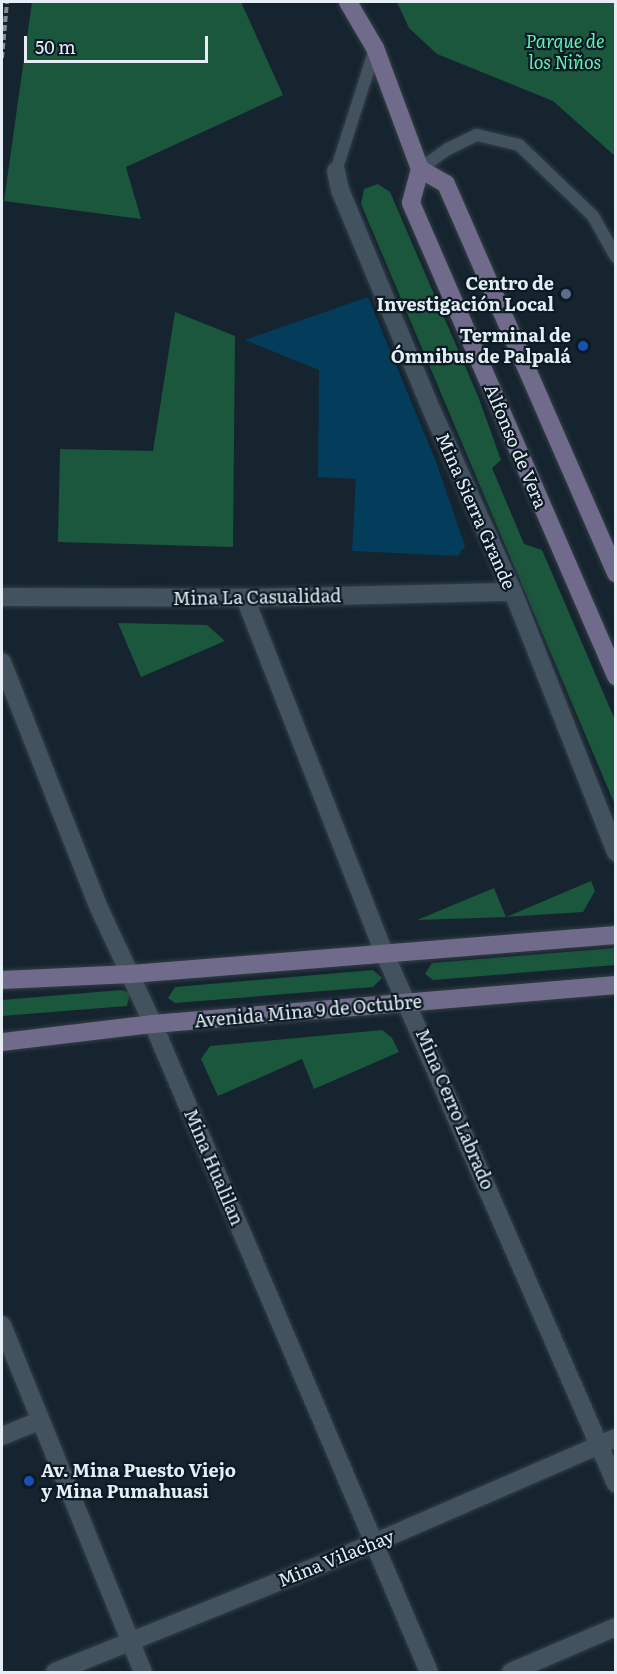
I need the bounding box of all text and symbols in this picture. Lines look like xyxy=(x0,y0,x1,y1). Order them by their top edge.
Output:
scale bar xyxy=(27,24,212,62)
park label: Parque de los Niños xyxy=(525,31,605,74)
text: 50 m xyxy=(35,33,76,60)
place label: Centro de Investigación Local xyxy=(377,273,554,316)
marker: Centro de Investigación Local xyxy=(559,287,573,301)
place label: Terminal de Ómnibus de Palpalá xyxy=(391,325,571,368)
marker: Terminal de Ómnibus de Palpalá xyxy=(576,339,590,353)
street label: Alfonso de Vera xyxy=(480,381,552,511)
street label: Mina Sierra Grande xyxy=(432,429,520,593)
street label: Mina La Casualidad xyxy=(173,585,341,609)
street label: Avenida Mina 9 de Octubre xyxy=(193,990,423,1032)
street label: Mina Cerro Labrado xyxy=(411,1025,499,1193)
street label: Mina Hualilan xyxy=(180,1106,248,1228)
place label: Av. Mina Puesto Viejo y Mina Pumahuasi xyxy=(41,1460,236,1502)
marker: Av. Mina Puesto Viejo y Mina Pumahuasi xyxy=(22,1474,36,1488)
street label: Mina Vilachay xyxy=(275,1525,397,1591)

